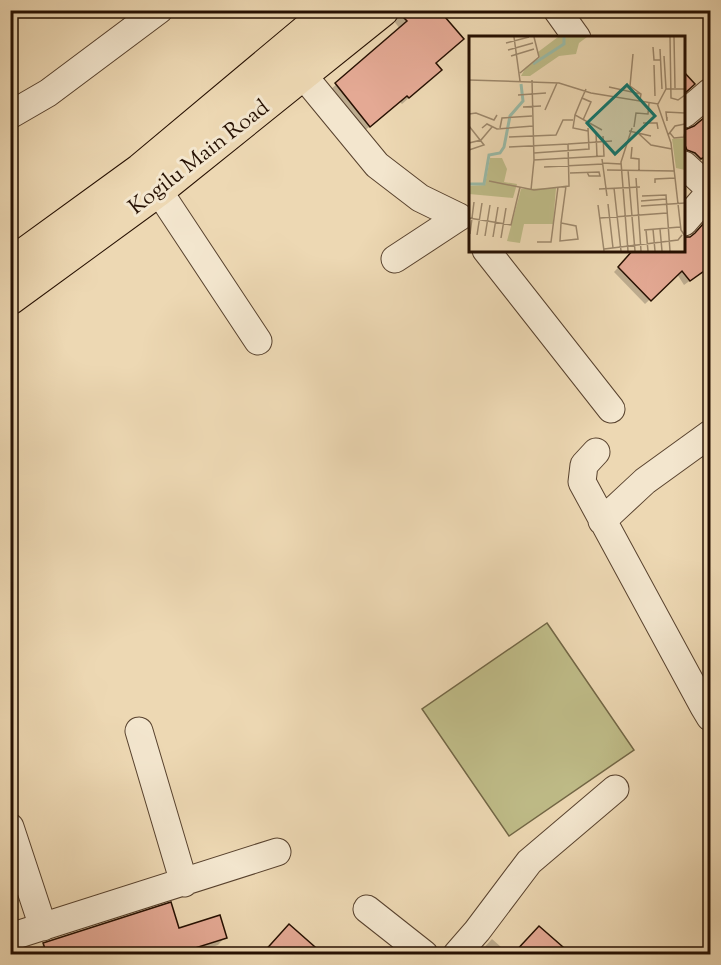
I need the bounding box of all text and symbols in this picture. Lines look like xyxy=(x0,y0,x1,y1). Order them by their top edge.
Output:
inset map xyxy=(469,36,685,252)
street label: Kogilu Main Road xyxy=(123,93,277,224)

